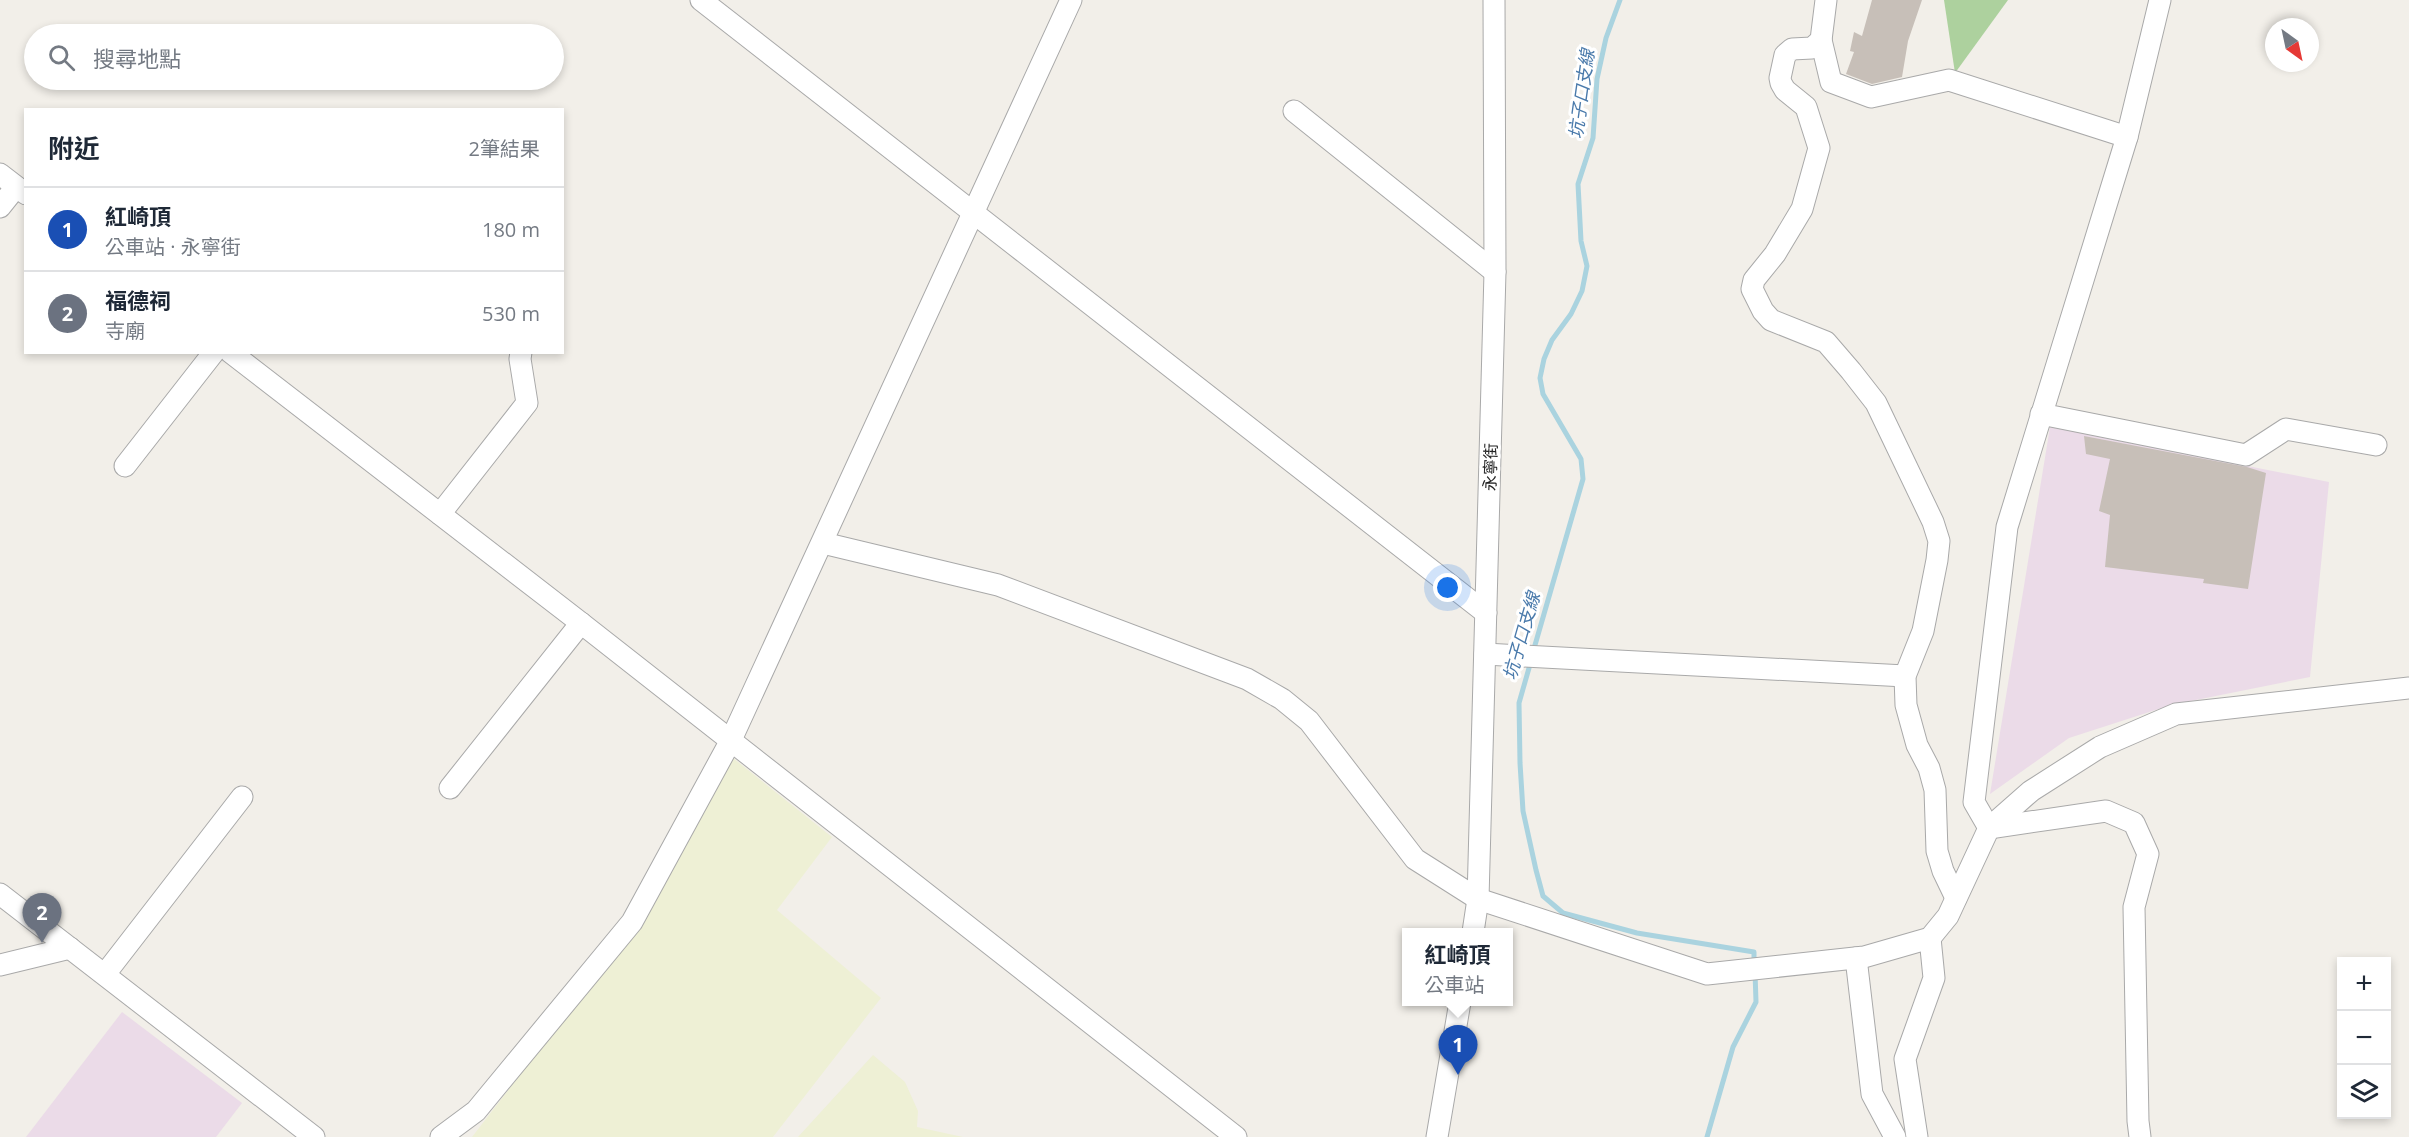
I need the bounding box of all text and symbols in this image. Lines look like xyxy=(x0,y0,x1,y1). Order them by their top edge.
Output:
north arrow xyxy=(2265,18,2319,72)
search box xyxy=(24,24,564,90)
icon: search xyxy=(45,41,78,74)
text: 搜尋地點 xyxy=(93,43,181,73)
water label: 坑子口支線 xyxy=(1563,46,1599,140)
text: 附近 xyxy=(48,130,100,166)
text: 2筆結果 xyxy=(469,135,540,162)
text: 紅崎頂 xyxy=(105,201,171,231)
text: 1 xyxy=(62,216,73,243)
text: 180 m xyxy=(482,216,540,243)
text: 公車站 · 永寧街 xyxy=(105,233,241,260)
text: 福德祠 xyxy=(105,285,171,315)
text: 2 xyxy=(62,300,73,327)
text: 530 m xyxy=(482,300,540,327)
text: 寺廟 xyxy=(105,317,145,344)
street label: 永寧街 xyxy=(1478,443,1502,491)
your location xyxy=(1433,573,1462,602)
water label: 坑子口支線 xyxy=(1497,587,1546,682)
pin: 2 xyxy=(22,894,62,943)
popup xyxy=(1402,928,1513,1006)
text: 紅崎頂 xyxy=(1424,939,1491,969)
map controls xyxy=(2337,957,2391,1119)
button: + xyxy=(2337,957,2391,1011)
text: 公車站 xyxy=(1424,971,1484,998)
button: − xyxy=(2337,1011,2391,1065)
pin: 1 xyxy=(1438,1026,1478,1075)
button: layers xyxy=(2337,1065,2391,1119)

